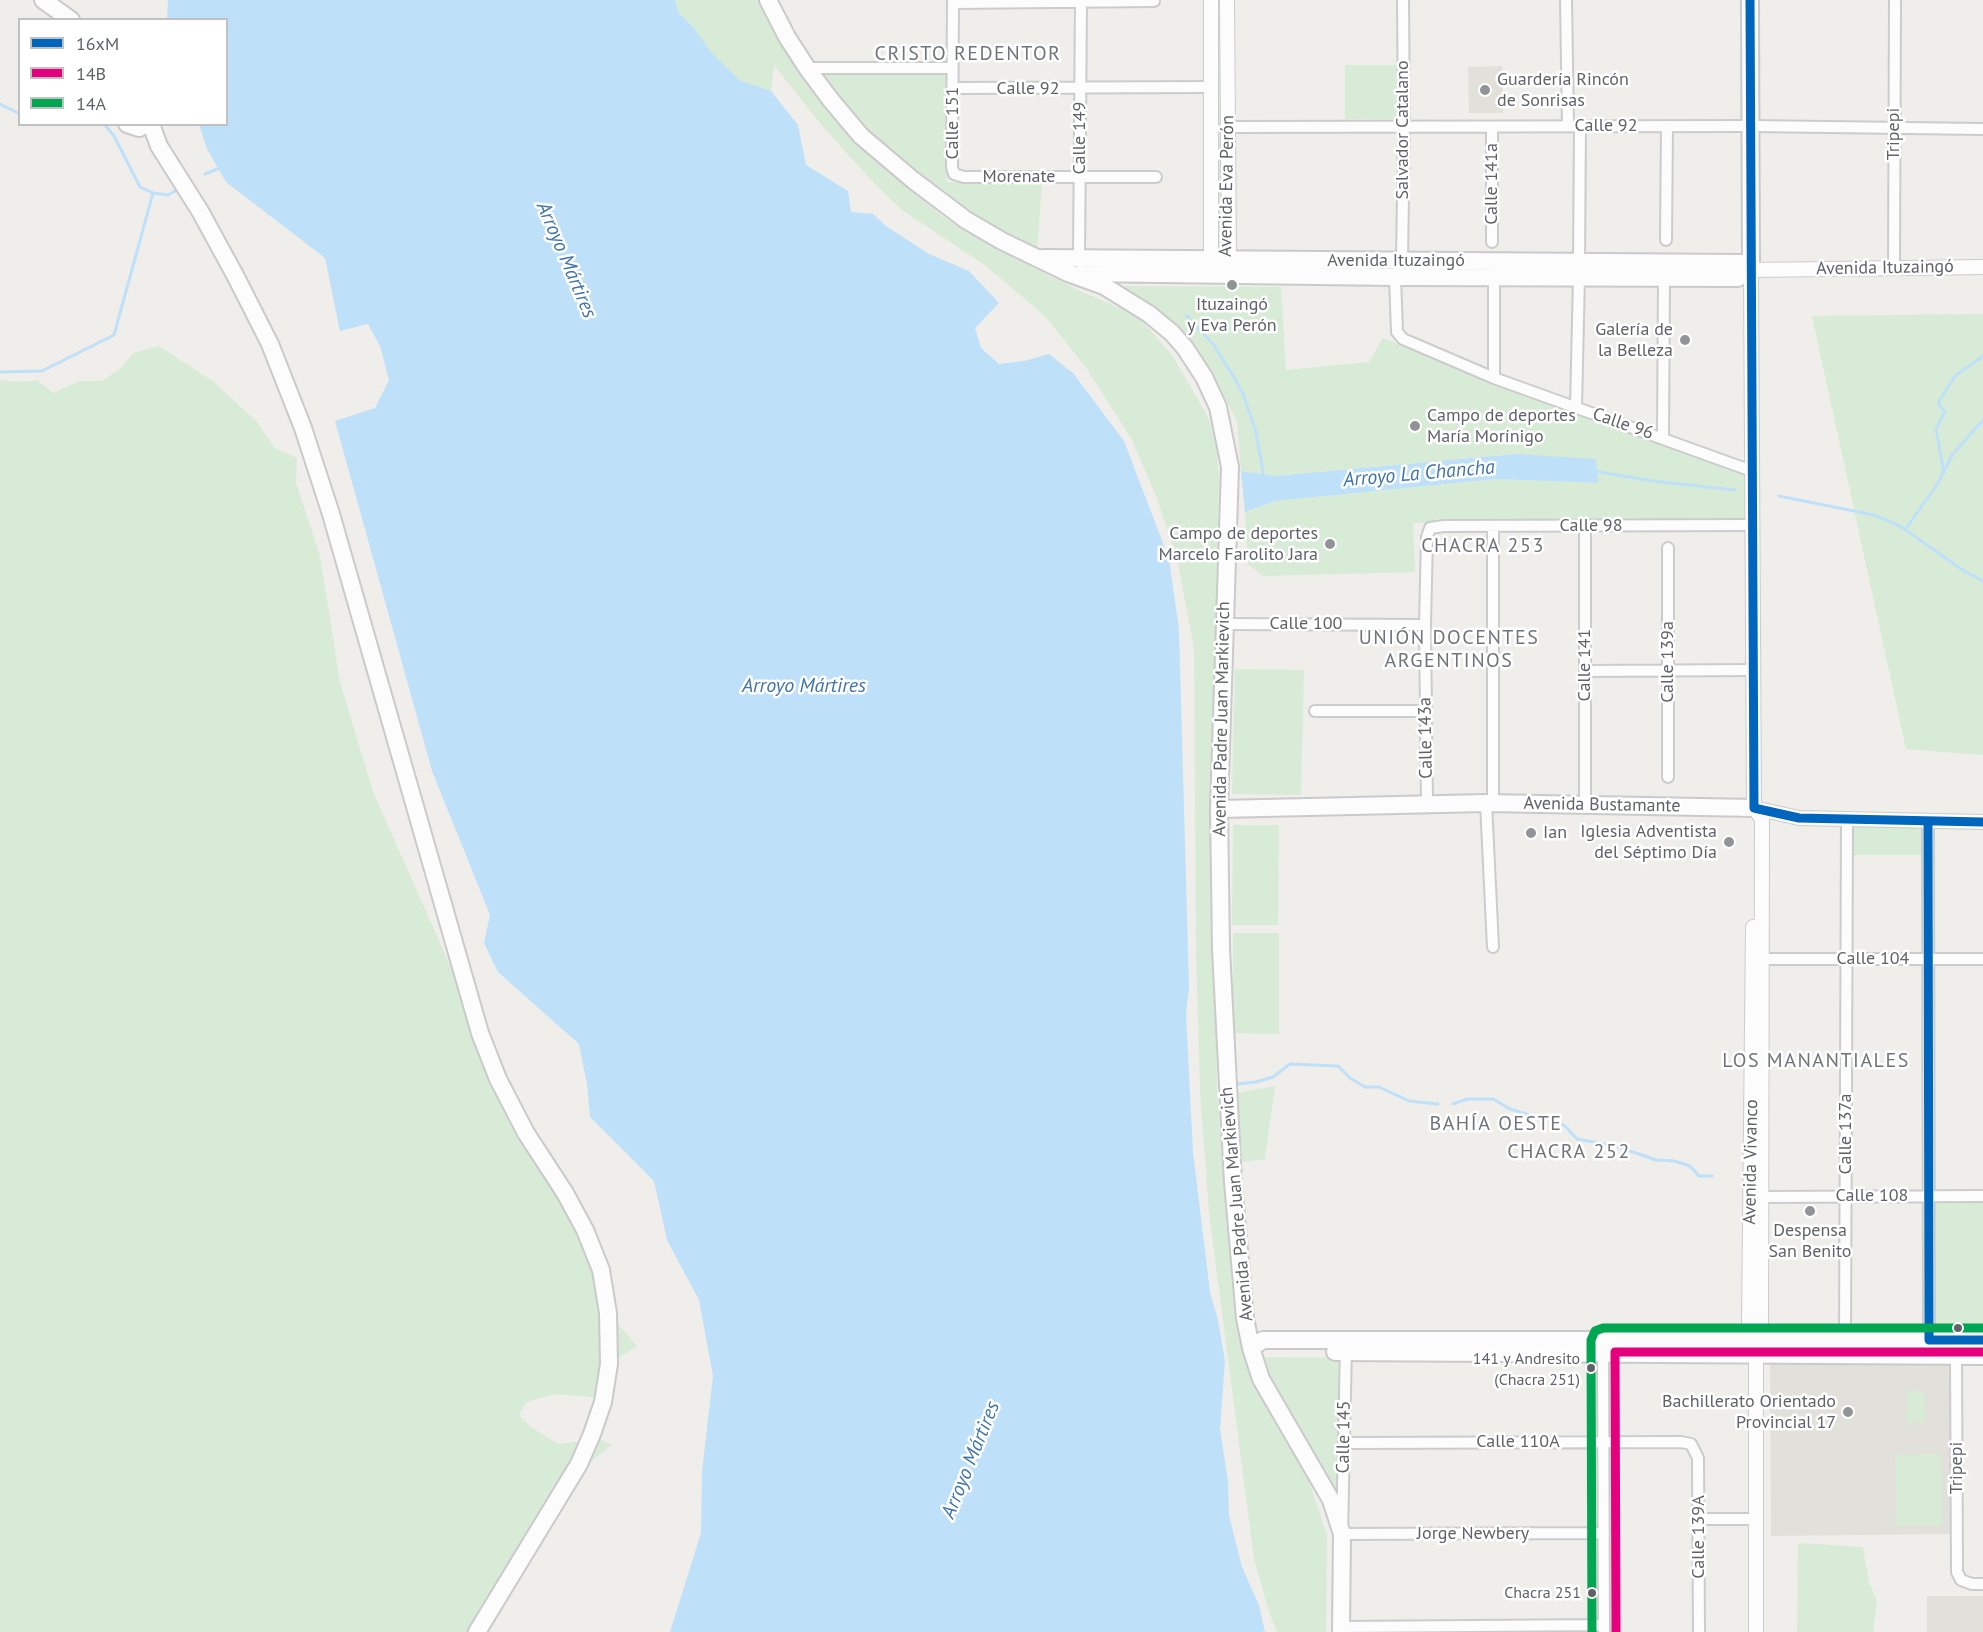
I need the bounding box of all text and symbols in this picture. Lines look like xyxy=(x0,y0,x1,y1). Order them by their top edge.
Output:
legend xyxy=(18,18,228,126)
text: 16xM xyxy=(76,32,119,55)
district label: CRISTO REDENTOR xyxy=(874,42,1062,66)
street label: Salvador Catalano xyxy=(1392,60,1414,200)
text: 14B xyxy=(76,62,106,85)
place label: Guardería Rincón de Sonrisas xyxy=(1497,69,1629,112)
street label: Calle 92 xyxy=(997,78,1059,100)
marker: Guardería Rincón de Sonrisas xyxy=(1478,83,1492,97)
street label: Calle 151 xyxy=(942,87,964,159)
text: 14A xyxy=(76,92,106,115)
street label: Calle 149 xyxy=(1069,102,1091,174)
street label: Tripepi xyxy=(1883,108,1905,160)
street label: Avenida Eva Perón xyxy=(1215,115,1239,257)
street label: Calle 92 xyxy=(1575,115,1637,137)
street label: Calle 141a xyxy=(1481,143,1503,225)
street label: Morenate xyxy=(983,166,1055,188)
water label: Arroyo Mártires xyxy=(531,198,601,322)
street label: Avenida Ituzaingó xyxy=(1327,250,1465,272)
street label: Avenida Ituzaingó xyxy=(1816,256,1954,280)
marker: Ituzaingó y Eva Perón xyxy=(1225,278,1239,292)
place label: Ituzaingó y Eva Perón xyxy=(1187,294,1277,336)
place label: Galería de la Belleza xyxy=(1595,319,1673,362)
marker: Galería de la Belleza xyxy=(1678,333,1692,347)
street label: Calle 96 xyxy=(1590,404,1656,444)
place label: Campo de deportes María Morínigo xyxy=(1427,405,1576,448)
marker: Campo de deportes María Morínigo xyxy=(1408,419,1422,433)
water label: Arroyo La Chancha xyxy=(1342,455,1496,493)
street label: Calle 98 xyxy=(1560,515,1622,537)
place label: Campo de deportes Marcelo Farolito Jara xyxy=(1159,523,1318,566)
district label: CHACRA 253 xyxy=(1421,534,1545,558)
marker: Campo de deportes Marcelo Farolito Jara xyxy=(1323,537,1337,551)
street label: Avenida Padre Juan Markievich xyxy=(1209,601,1235,837)
street label: Calle 100 xyxy=(1270,613,1342,635)
street label: Calle 139a xyxy=(1657,621,1679,703)
district label: UNIÓN DOCENTES ARGENTINOS xyxy=(1359,626,1539,673)
street label: Calle 141 xyxy=(1574,629,1596,701)
water label: Arroyo Mártires xyxy=(742,674,866,698)
street label: Calle 143a xyxy=(1414,697,1438,779)
street label: Avenida Bustamante xyxy=(1523,793,1681,817)
place label: Iglesia Adventista del Séptimo Día xyxy=(1580,821,1717,864)
place label: Ian xyxy=(1543,822,1567,844)
marker: Ian xyxy=(1524,826,1538,840)
marker: Iglesia Adventista del Séptimo Día xyxy=(1722,835,1736,849)
street label: Calle 104 xyxy=(1837,948,1909,970)
district label: LOS MANANTIALES xyxy=(1722,1049,1910,1073)
street label: Avenida Padre Juan Markievich xyxy=(1216,1086,1258,1322)
street label: Calle 137a xyxy=(1835,1094,1857,1174)
street label: Avenida Vivanco xyxy=(1739,1099,1763,1225)
district label: BAHÍA OESTE xyxy=(1429,1112,1563,1136)
district label: CHACRA 252 xyxy=(1507,1140,1631,1164)
street label: Calle 108 xyxy=(1836,1185,1908,1207)
marker: Despensa San Benito xyxy=(1803,1204,1817,1218)
place label: Despensa San Benito xyxy=(1768,1220,1852,1262)
unlabelled marker xyxy=(1952,1322,1964,1334)
place label: 141 y Andresito (Chacra 251) xyxy=(1473,1349,1580,1387)
marker: 141 y Andresito (Chacra 251) xyxy=(1585,1362,1597,1374)
place label: Bachillerato Orientado Provincial 17 xyxy=(1662,1391,1836,1434)
water label: Arroyo Mártires xyxy=(937,1398,1005,1522)
street label: Calle 145 xyxy=(1333,1400,1355,1474)
marker: Bachillerato Orientado Provincial 17 xyxy=(1841,1405,1855,1419)
street label: Calle 110A xyxy=(1476,1431,1560,1453)
street label: Tripepi xyxy=(1946,1442,1968,1494)
street label: Calle 139A xyxy=(1688,1495,1710,1579)
street label: Jorge Newbery xyxy=(1417,1523,1529,1545)
place label: Chacra 251 xyxy=(1504,1583,1581,1603)
marker: Chacra 251 xyxy=(1586,1587,1598,1599)

